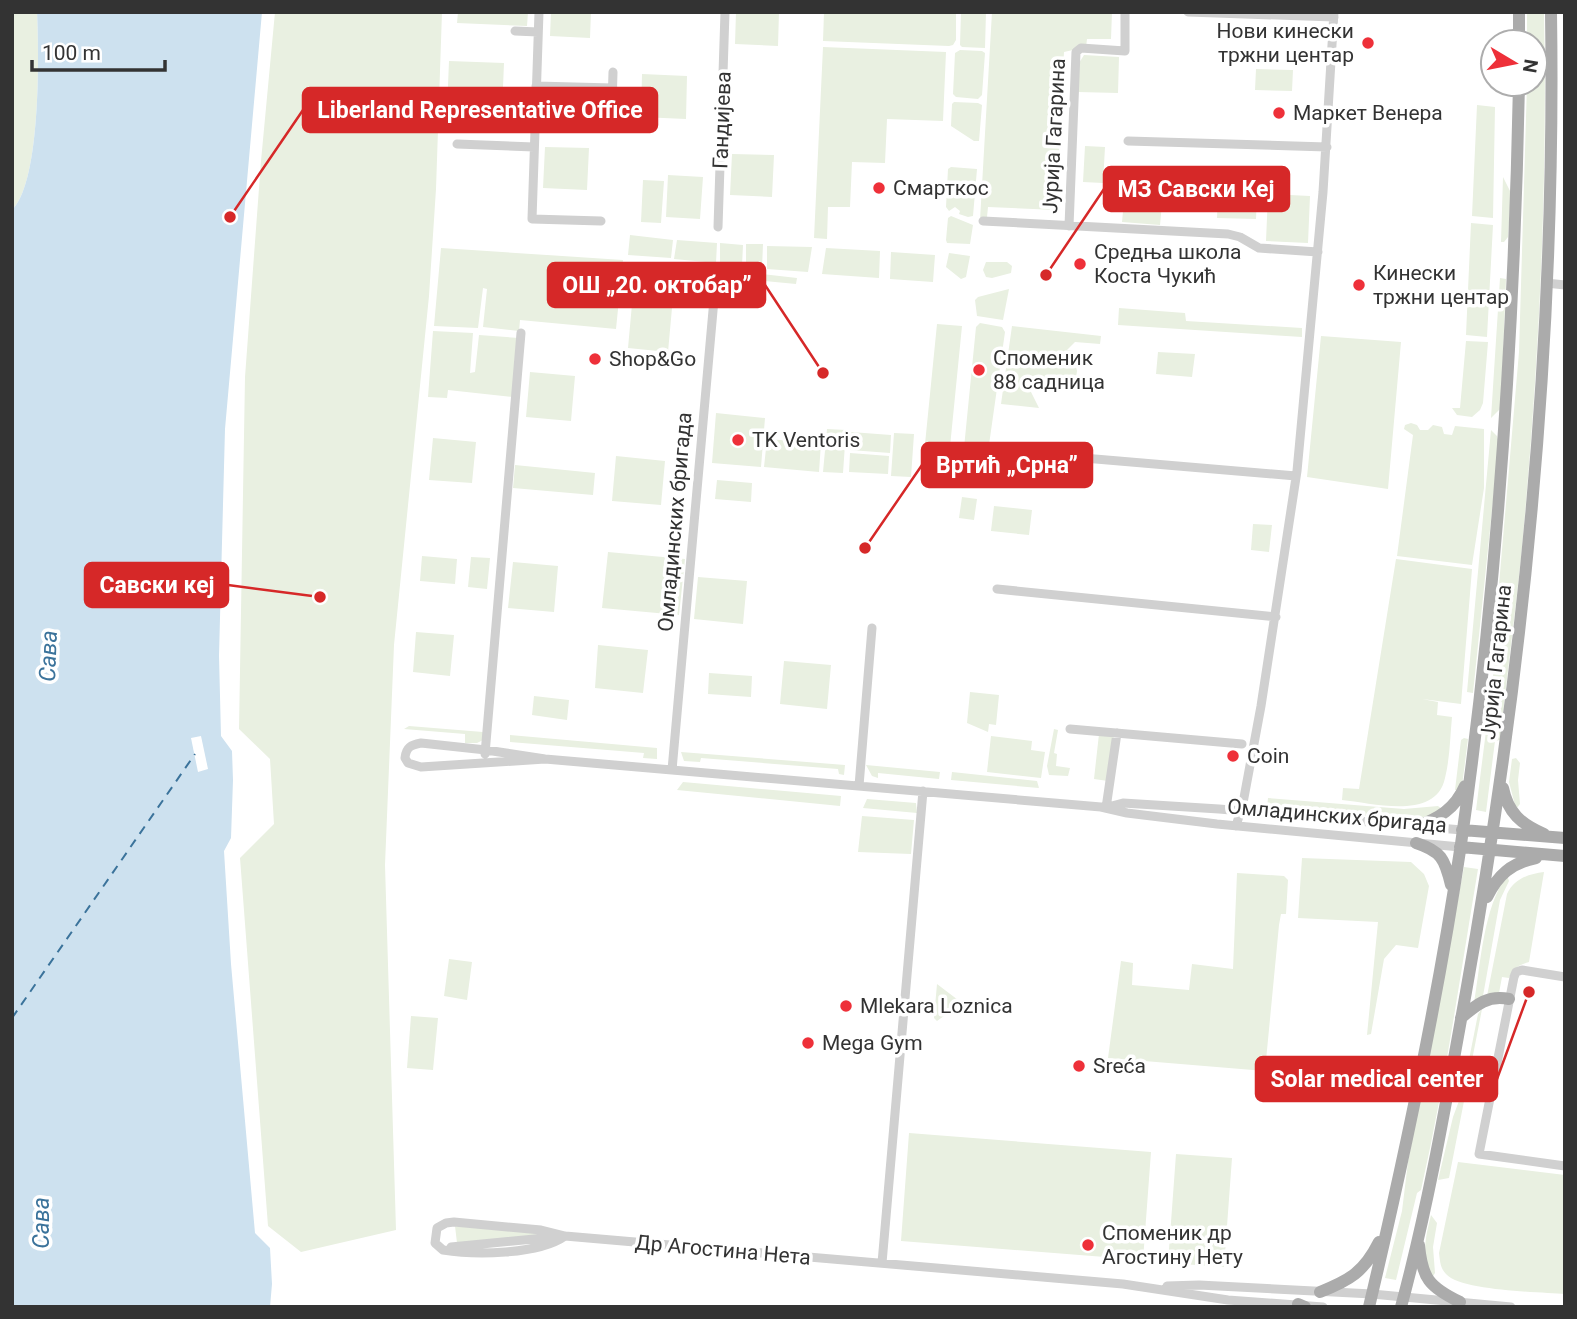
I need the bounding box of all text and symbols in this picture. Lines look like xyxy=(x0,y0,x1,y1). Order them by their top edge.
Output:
place label: Нови кинески тржни центар xyxy=(1217,19,1354,67)
scale bar xyxy=(32,28,164,72)
north arrow xyxy=(1479,28,1549,98)
marker: Нови кинески тржни центар xyxy=(1360,35,1376,51)
text: 100 m xyxy=(42,41,101,65)
text: N xyxy=(1518,57,1543,74)
street label: Јурија Гагарина xyxy=(1038,58,1070,214)
street label: Гандијева xyxy=(708,71,736,169)
callout: Liberland Representative Office xyxy=(303,88,657,132)
text: Liberland Representative Office xyxy=(317,97,643,124)
place label: Маркет Венера xyxy=(1293,101,1443,125)
marker: Маркет Венера xyxy=(1271,105,1287,121)
callout: МЗ Савски Кеј xyxy=(1104,167,1289,211)
place label: Смарткос xyxy=(893,176,989,200)
text: МЗ Савски Кеј xyxy=(1117,176,1275,203)
marker: Смарткос xyxy=(871,180,887,196)
place label: Средња школа Коста Чукић xyxy=(1094,240,1242,288)
marker: Средња школа Коста Чукић xyxy=(1072,256,1088,272)
place label: Кинески тржни центар xyxy=(1373,261,1509,309)
callout: ОШ „20. октобар” xyxy=(548,263,765,307)
text: ОШ „20. октобар” xyxy=(562,272,752,299)
marker: Кинески тржни центар xyxy=(1351,277,1367,293)
place label: Споменик 88 садница xyxy=(993,346,1105,394)
place label: Shop&Go xyxy=(609,347,696,371)
marker: Shop&Go xyxy=(587,351,603,367)
marker: Споменик 88 садница xyxy=(971,362,987,378)
street label: Омладинских бригада xyxy=(653,411,697,633)
place label: TK Ventoris xyxy=(752,428,860,452)
marker: TK Ventoris xyxy=(730,432,746,448)
callout: Вртић „Срна” xyxy=(922,443,1092,487)
text: Вртић „Срна” xyxy=(936,452,1078,479)
callout: Савски кеј xyxy=(85,563,228,607)
text: Савски кеј xyxy=(99,572,215,599)
street label: Јурија Гагарина xyxy=(1476,583,1516,741)
water label: Сава xyxy=(34,630,63,682)
place label: Coin xyxy=(1247,744,1289,768)
marker: Coin xyxy=(1225,748,1241,764)
street label: Омладинских бригада xyxy=(1226,794,1448,838)
place label: Mlekara Loznica xyxy=(860,994,1013,1018)
marker: Mlekara Loznica xyxy=(838,998,854,1014)
place label: Mega Gym xyxy=(822,1031,923,1055)
marker: Mega Gym xyxy=(800,1035,816,1051)
place label: Sreća xyxy=(1093,1054,1146,1078)
callout: Solar medical center xyxy=(1256,1057,1497,1101)
marker: Sreća xyxy=(1071,1058,1087,1074)
text: Solar medical center xyxy=(1270,1066,1484,1093)
water label: Сава xyxy=(28,1197,55,1249)
place label: Споменик др Агостину Нету xyxy=(1102,1221,1243,1269)
street label: Др Агостина Нета xyxy=(634,1230,812,1270)
marker: Споменик др Агостину Нету xyxy=(1080,1237,1096,1253)

